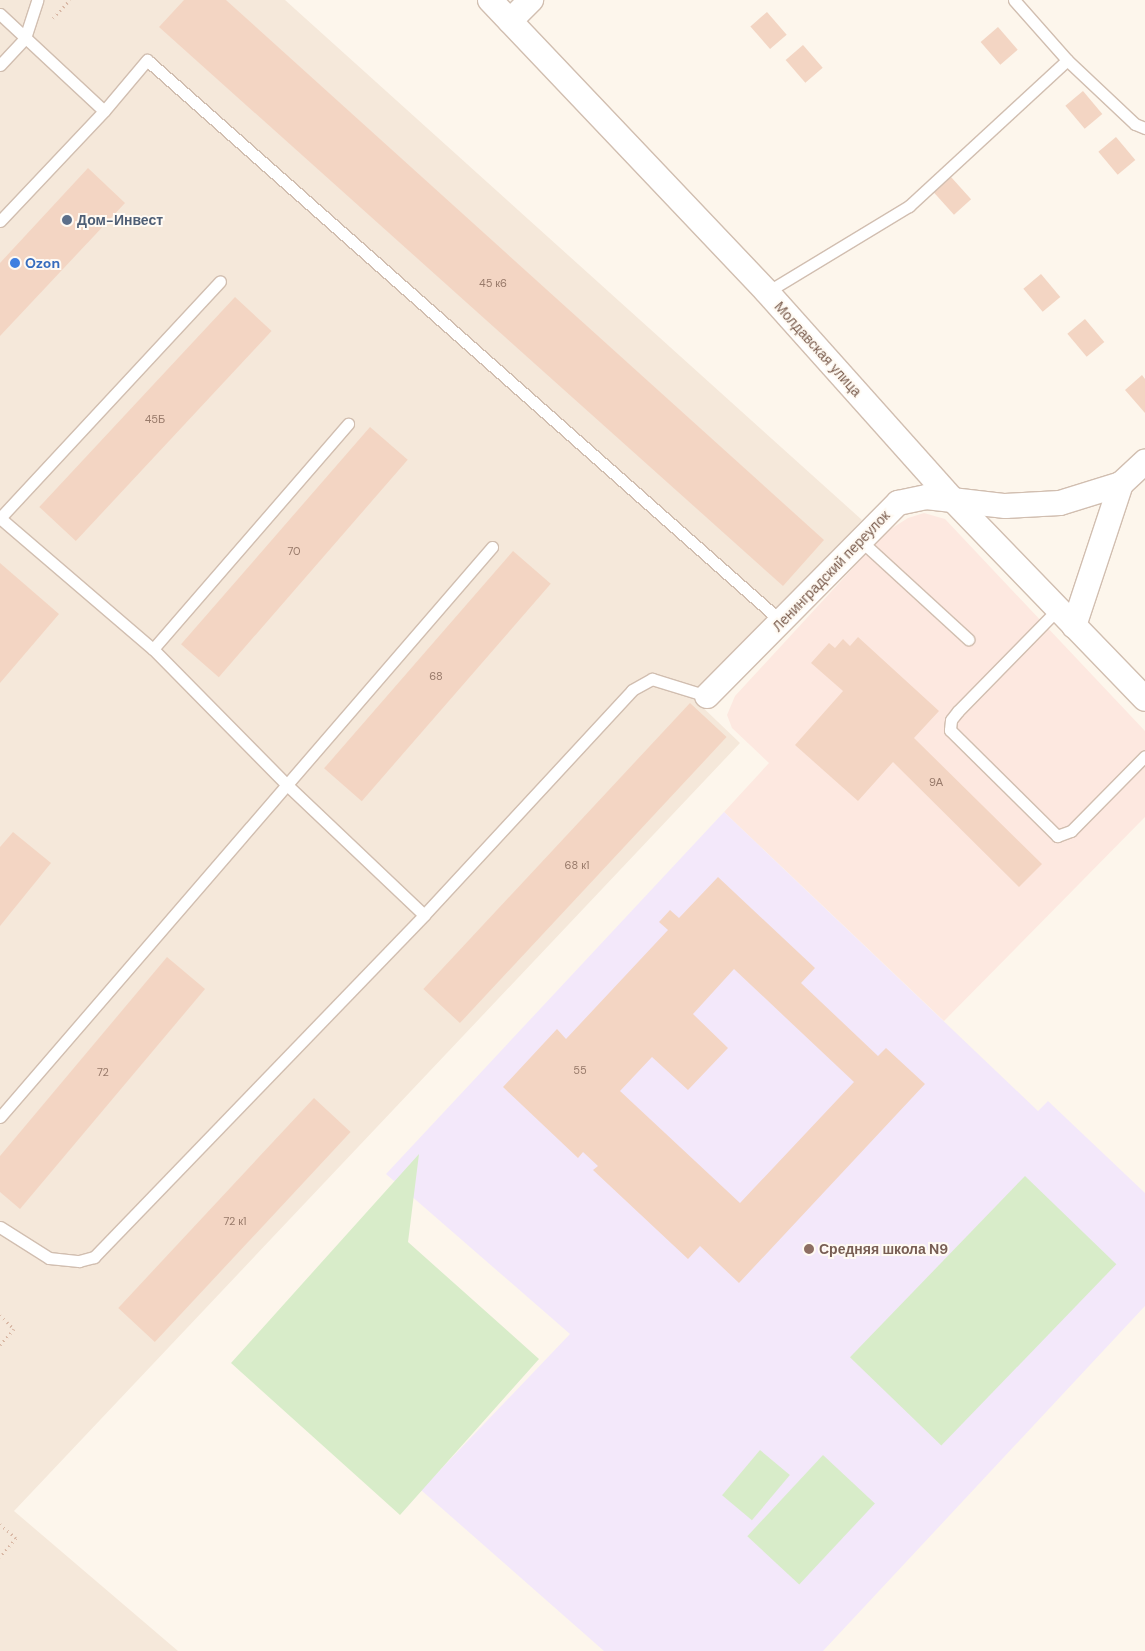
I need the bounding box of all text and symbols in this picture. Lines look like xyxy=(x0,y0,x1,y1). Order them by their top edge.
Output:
place label: Дом-Инвест xyxy=(77,212,163,228)
marker: Дом-Инвест xyxy=(61,214,73,226)
place label: Ozon xyxy=(25,255,60,271)
marker: Ozon xyxy=(9,257,21,269)
house number: 45 к6 xyxy=(479,276,507,290)
street label: Молдавская улица xyxy=(771,298,865,400)
house number: 45Б xyxy=(145,412,165,426)
street label: Ленинградский переулок xyxy=(769,507,893,635)
house number: 70 xyxy=(287,544,301,558)
house number: 68 xyxy=(429,669,443,683)
house number: 9А xyxy=(929,775,943,789)
house number: 68 к1 xyxy=(565,858,589,872)
house number: 55 xyxy=(573,1063,587,1077)
house number: 72 xyxy=(97,1065,109,1079)
house number: 72 к1 xyxy=(223,1214,247,1228)
place label: Средняя школа N9 xyxy=(819,1241,948,1257)
marker: Средняя школа N9 xyxy=(803,1243,815,1255)

